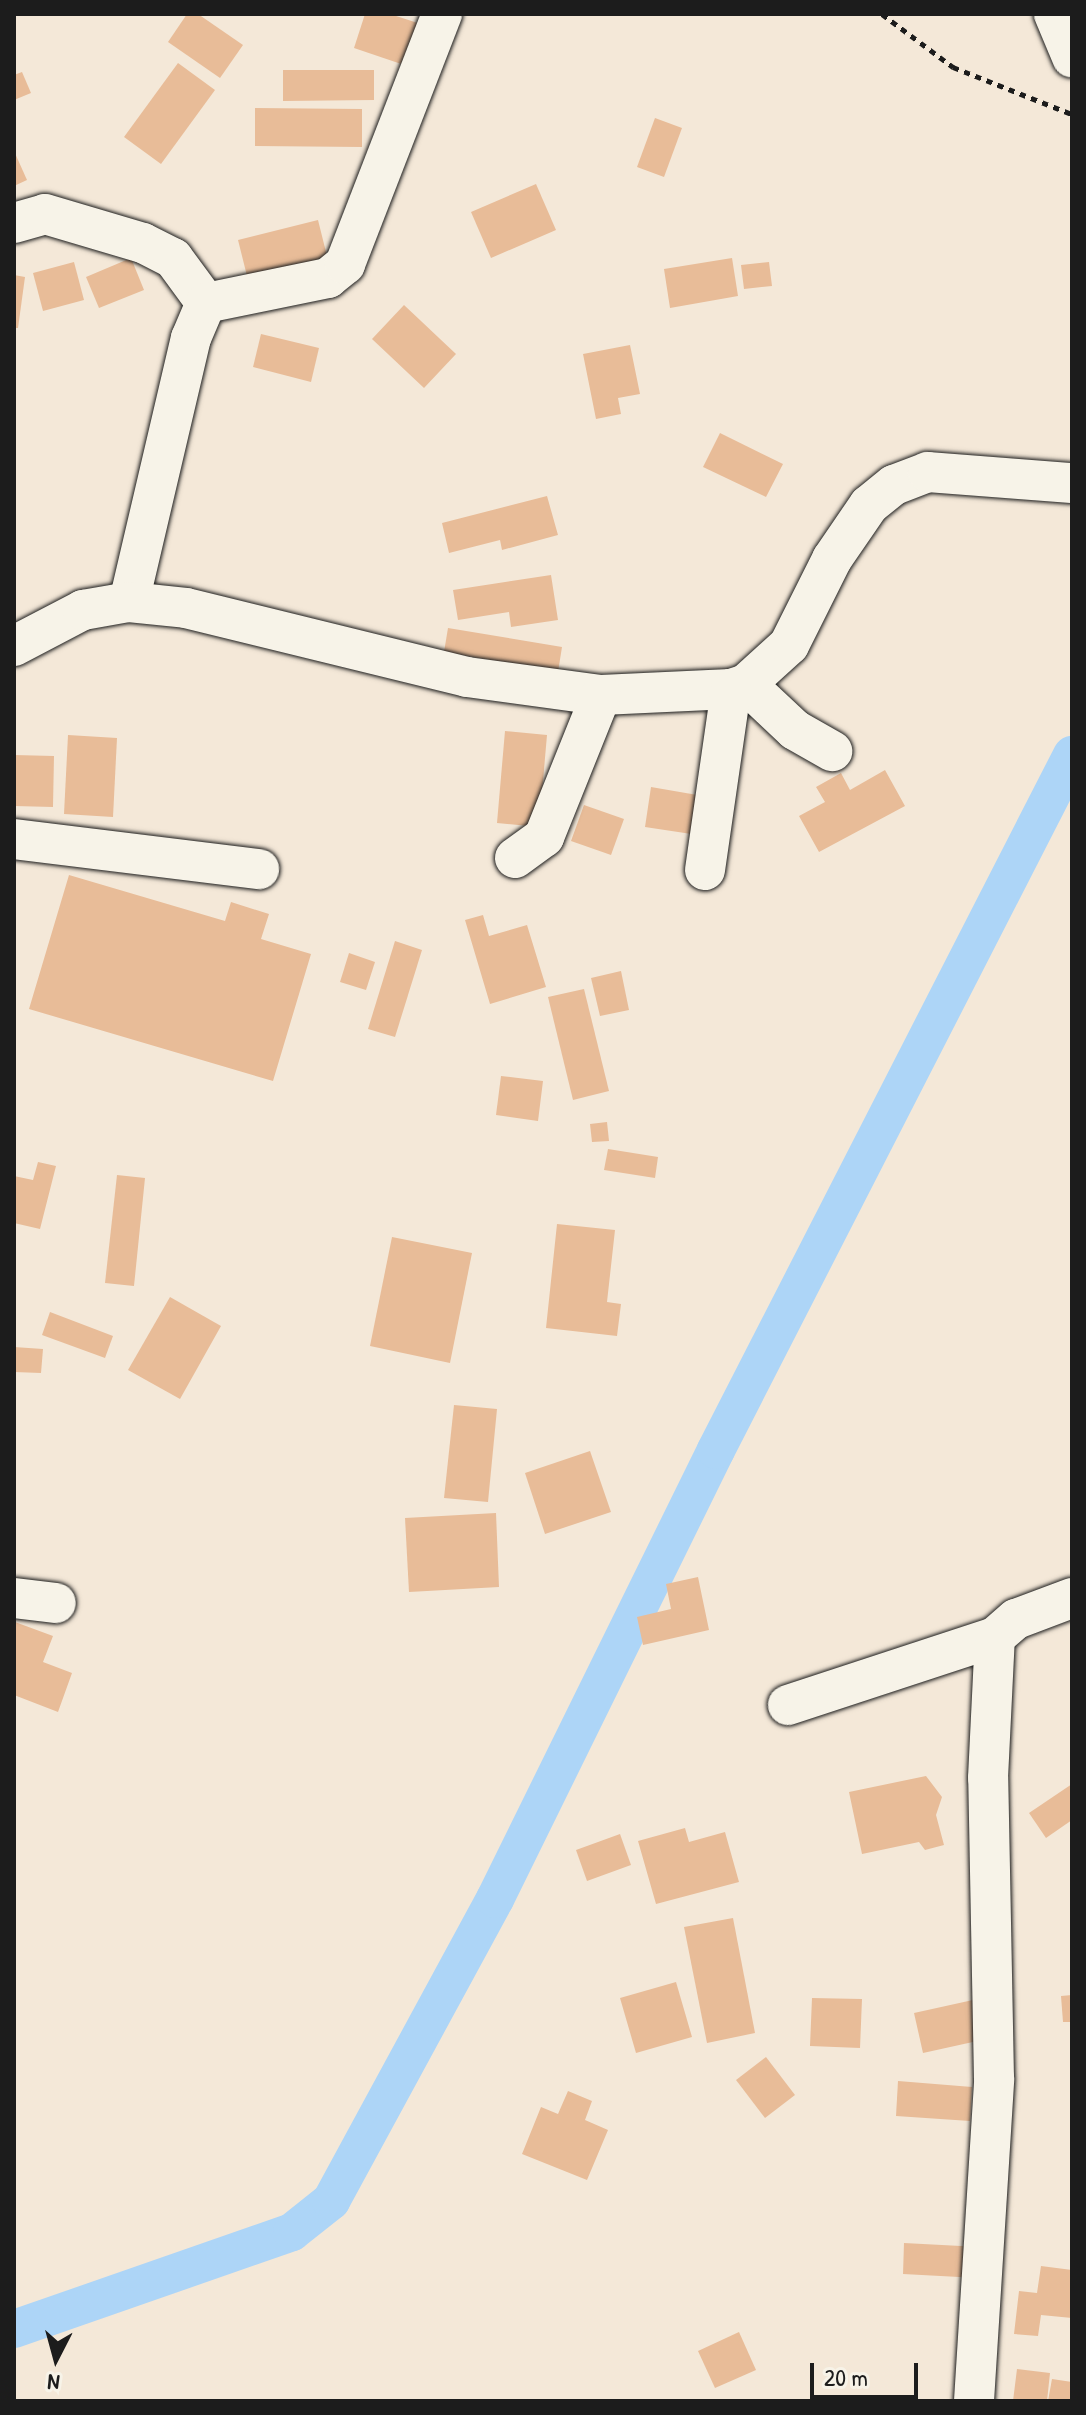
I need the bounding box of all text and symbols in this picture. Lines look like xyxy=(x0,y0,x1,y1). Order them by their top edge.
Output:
north arrow xyxy=(16,2319,96,2399)
scale bar xyxy=(814,2347,922,2397)
text: 20 m xyxy=(824,2361,868,2393)
text: N xyxy=(46,2367,61,2398)

